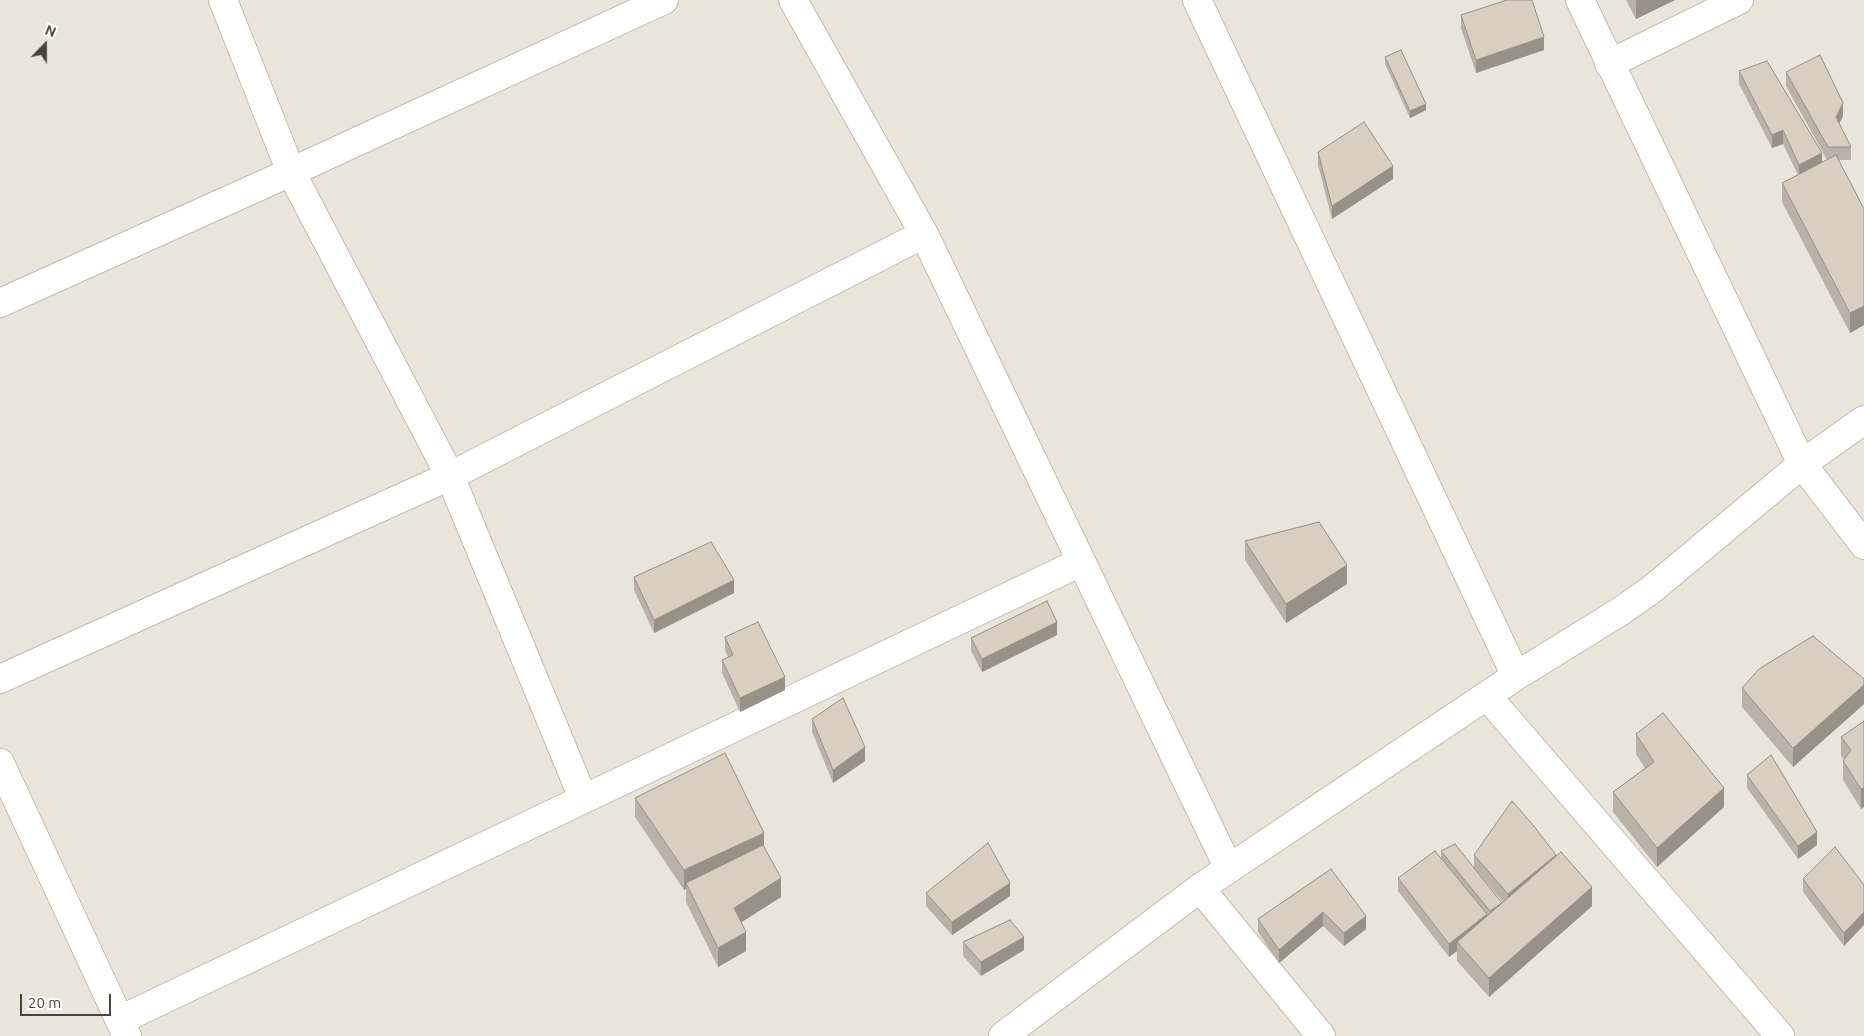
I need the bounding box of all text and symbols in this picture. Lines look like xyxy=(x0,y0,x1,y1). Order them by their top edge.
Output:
north arrow xyxy=(20,20,70,70)
text: N xyxy=(43,22,58,40)
scale bar xyxy=(22,984,114,1016)
text: 20 m xyxy=(28,994,61,1011)

